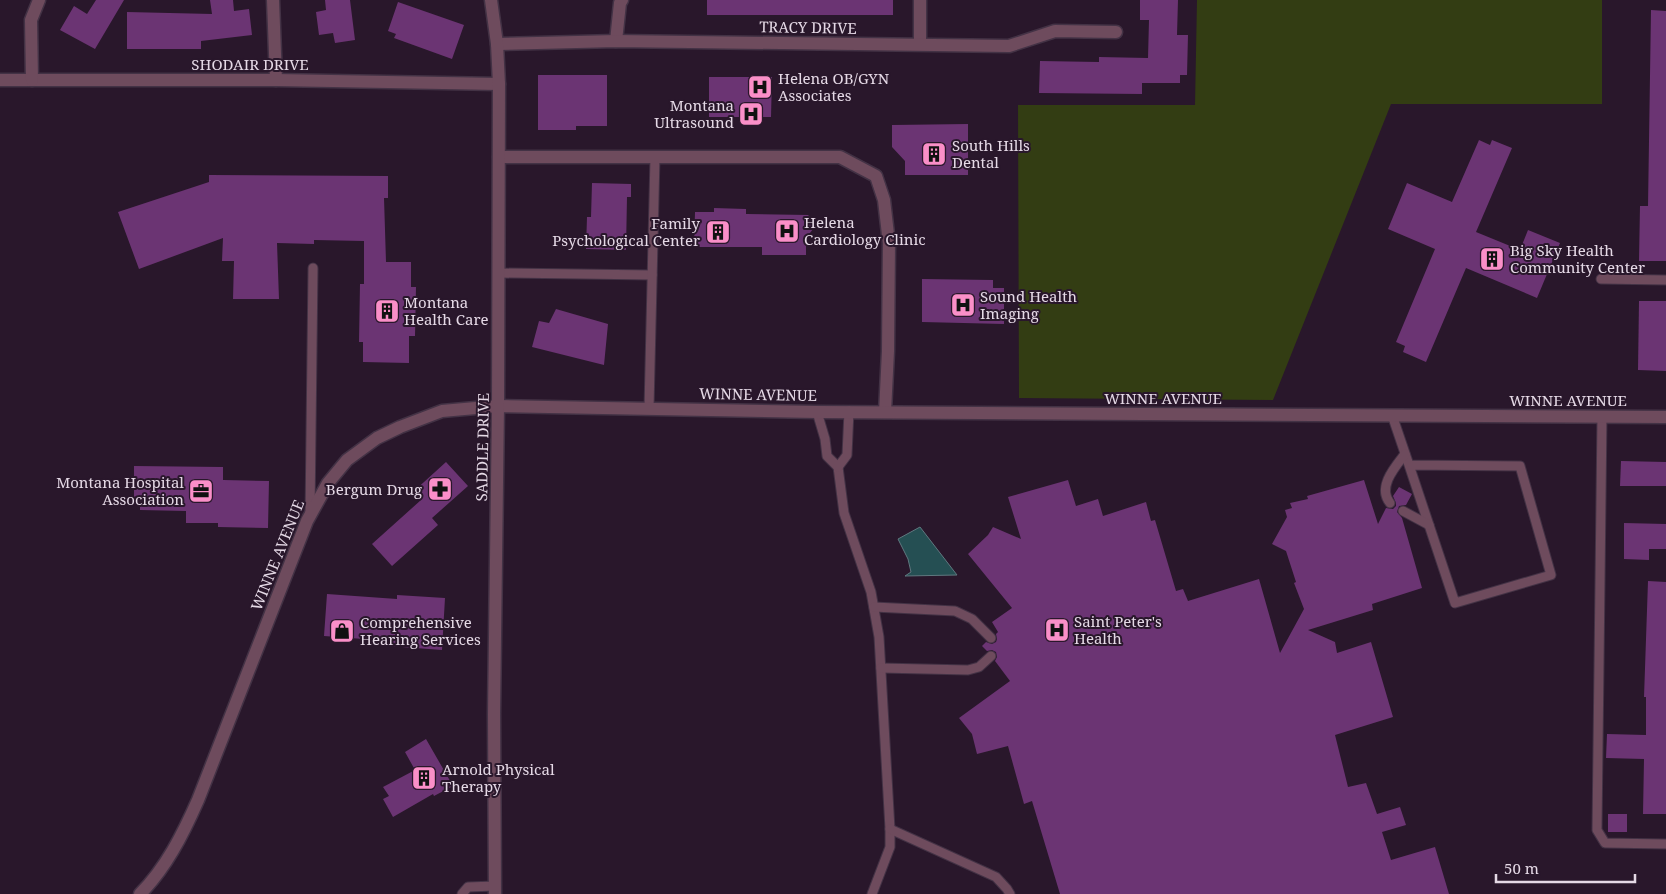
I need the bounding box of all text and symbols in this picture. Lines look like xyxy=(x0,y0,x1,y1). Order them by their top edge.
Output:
street label: TRACY DRIVE xyxy=(759,16,857,38)
street label: SHODAIR DRIVE xyxy=(191,54,309,74)
place label: Helena OB/GYN Associates xyxy=(778,68,890,105)
hospital icon: Helena OB/GYN Associates xyxy=(747,74,773,100)
place label: Montana Ultrasound xyxy=(654,95,734,132)
hospital icon: Montana Ultrasound xyxy=(738,101,764,127)
place label: South Hills Dental xyxy=(952,135,1030,172)
building icon: South Hills Dental xyxy=(921,141,947,167)
place label: Helena Cardiology Clinic xyxy=(804,212,926,249)
place label: Family Psychological Center xyxy=(552,213,701,250)
hospital icon: Helena Cardiology Clinic xyxy=(774,218,800,244)
building icon: Family Psychological Center xyxy=(705,219,731,245)
place label: Big Sky Health Community Center xyxy=(1510,240,1645,277)
building icon: Big Sky Health Community Center xyxy=(1479,246,1505,272)
place label: Sound Health Imaging xyxy=(980,286,1077,323)
place label: Montana Health Care xyxy=(404,292,488,329)
hospital icon: Sound Health Imaging xyxy=(950,292,976,318)
building icon: Montana Health Care xyxy=(374,298,400,324)
street label: WINNE AVENUE xyxy=(699,383,817,405)
street label: WINNE AVENUE xyxy=(1104,388,1222,408)
street label: WINNE AVENUE xyxy=(1509,390,1627,410)
street label: SADDLE DRIVE xyxy=(471,393,493,501)
place label: Montana Hospital Association xyxy=(56,472,184,509)
pharmacy icon: Bergum Drug xyxy=(427,476,453,502)
office icon: Montana Hospital Association xyxy=(188,478,214,504)
place label: Bergum Drug xyxy=(326,479,422,499)
street label: WINNE AVENUE xyxy=(246,497,308,613)
place label: Saint Peter's Health xyxy=(1074,611,1162,648)
place label: Comprehensive Hearing Services xyxy=(360,612,481,649)
hospital icon: Saint Peter's Health xyxy=(1044,617,1070,643)
shop icon: Comprehensive Hearing Services xyxy=(329,618,355,644)
place label: Arnold Physical Therapy xyxy=(442,759,555,796)
building icon: Arnold Physical Therapy xyxy=(411,765,437,791)
scale bar xyxy=(1496,852,1635,884)
text: 50 m xyxy=(1504,858,1539,878)

